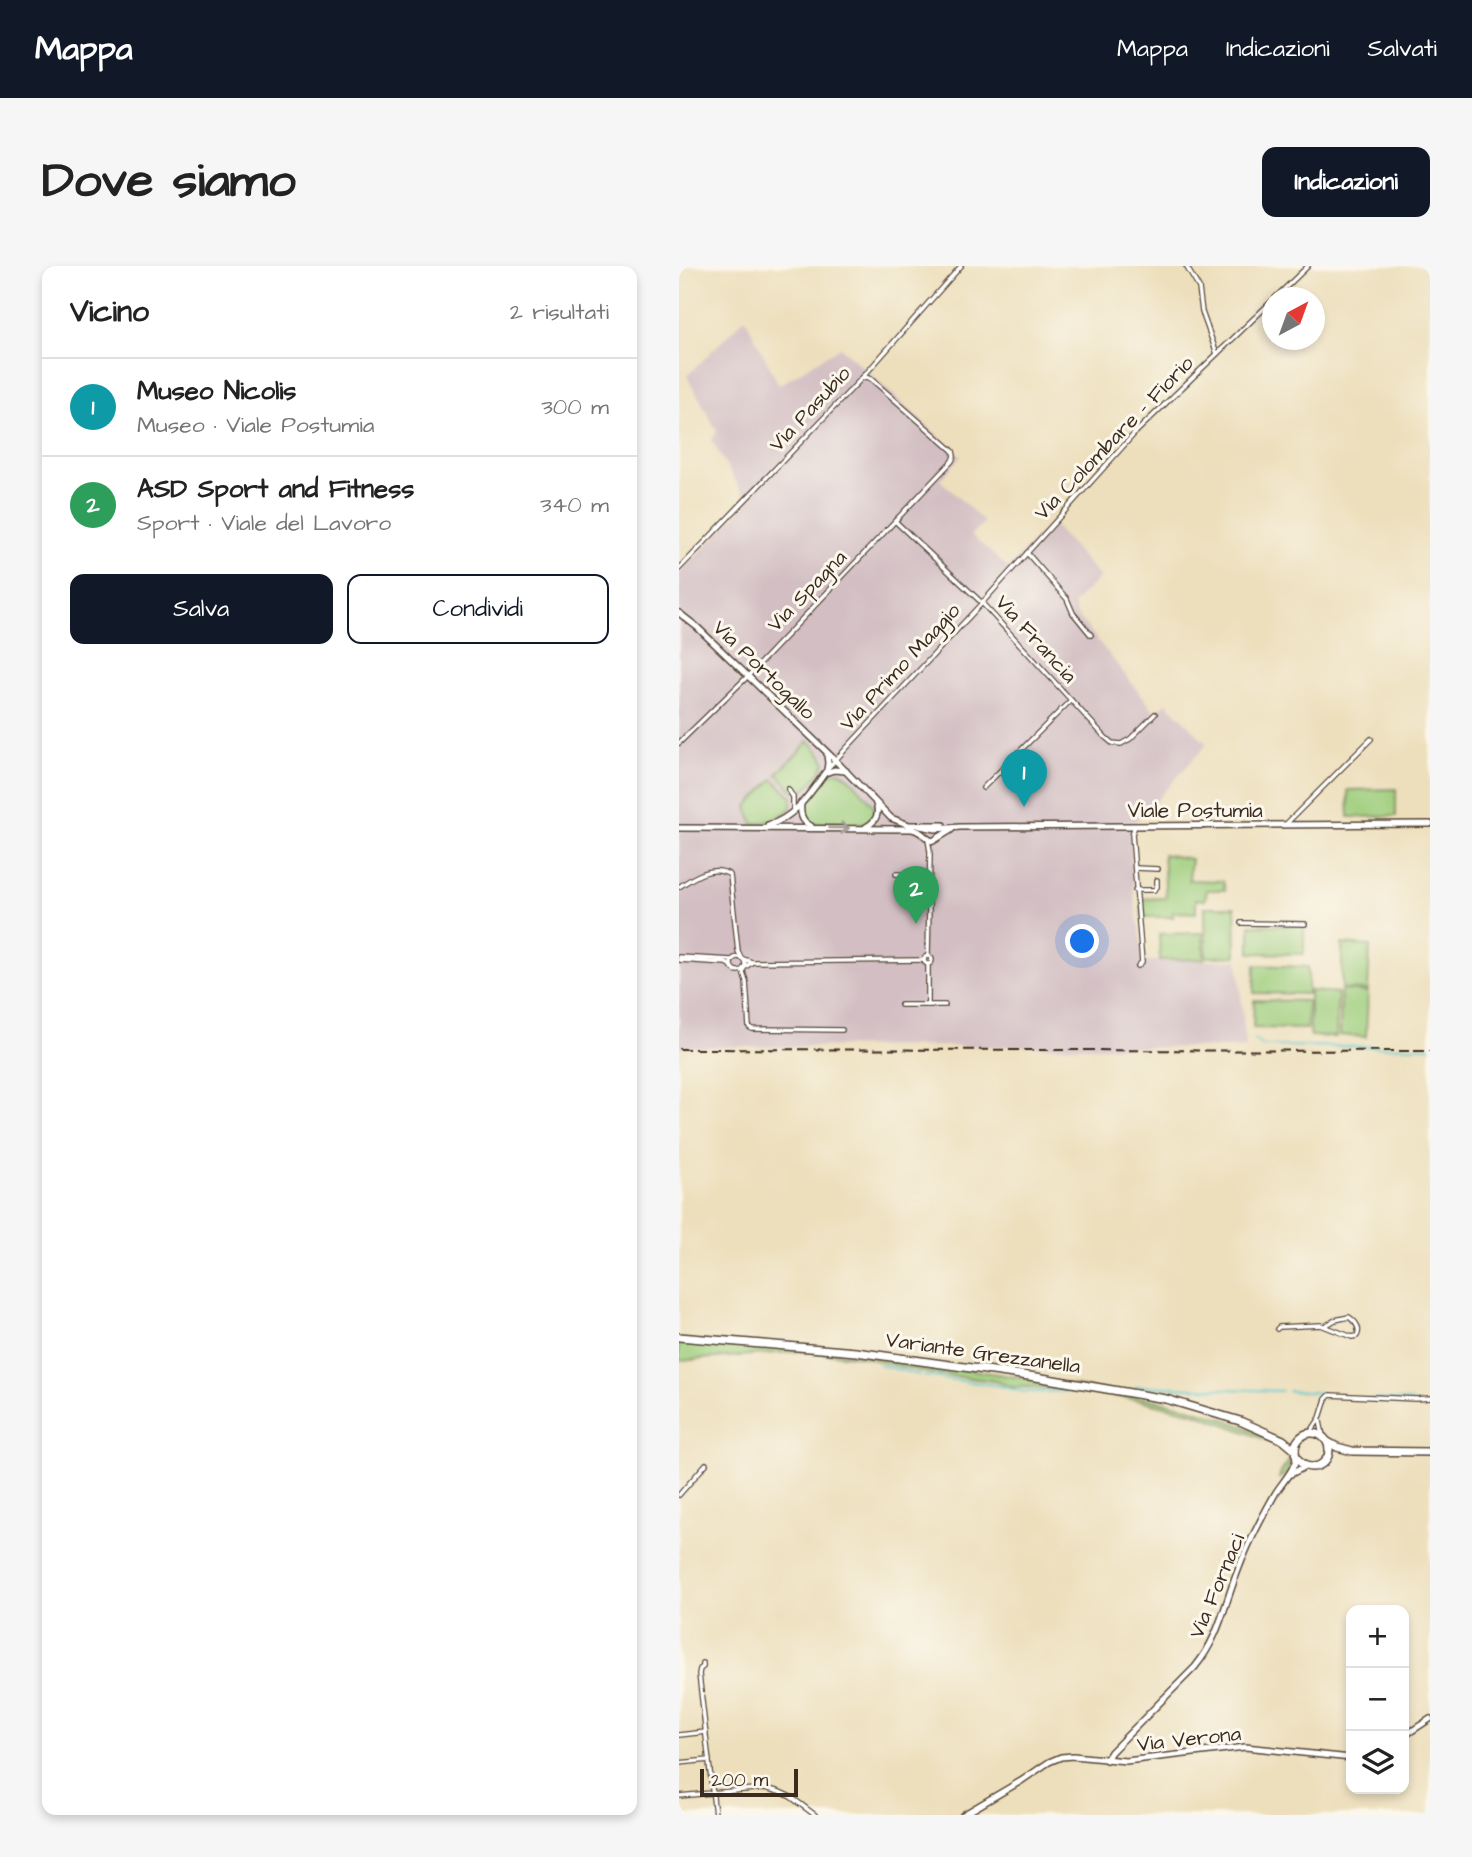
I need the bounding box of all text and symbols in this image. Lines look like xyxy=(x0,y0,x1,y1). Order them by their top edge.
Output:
text: Mappa xyxy=(35,26,133,72)
text: Mappa xyxy=(1117,32,1188,66)
text: Indicazioni xyxy=(1226,32,1330,66)
text: Salvati xyxy=(1368,32,1437,66)
button: Indicazioni xyxy=(1262,147,1430,217)
text: Dove siamo xyxy=(42,148,296,216)
north arrow xyxy=(1262,287,1325,350)
text: Vicino xyxy=(70,291,149,333)
text: 2 risultati xyxy=(510,296,609,328)
street label: Via Colombare - Fiorio xyxy=(1028,349,1200,527)
street label: Via Pasubio xyxy=(763,360,857,458)
text: Museo Nicolis xyxy=(137,373,296,409)
text: 1 xyxy=(92,391,94,423)
text: 300 m xyxy=(541,391,609,423)
text: Museo · Viale Postumia xyxy=(137,409,374,441)
text: ASD Sport and Fitness xyxy=(137,471,414,507)
text: 2 xyxy=(86,489,100,521)
text: 340 m xyxy=(540,489,609,521)
text: Sport · Viale del Lavoro xyxy=(137,507,391,539)
street label: Via Spagna xyxy=(761,544,855,640)
button: Salva xyxy=(70,574,333,644)
button: Condividi xyxy=(347,574,609,644)
street label: Via Francia xyxy=(988,588,1084,690)
street label: Via Primo Maggio xyxy=(833,597,968,739)
street label: Via Portogallo xyxy=(705,614,822,728)
pin: 1 xyxy=(1001,749,1047,807)
street label: Viale Postumia xyxy=(1127,796,1263,825)
one-way arrow xyxy=(827,821,850,835)
pin: 2 xyxy=(893,866,939,924)
your location xyxy=(1065,924,1099,958)
street label: Variante Grezzanella xyxy=(884,1325,1082,1381)
street label: Via Fornaci xyxy=(1182,1529,1252,1643)
map controls xyxy=(1346,1605,1409,1794)
button: + xyxy=(1346,1605,1409,1668)
button: − xyxy=(1346,1668,1409,1731)
street label: Via Verona xyxy=(1135,1719,1243,1759)
button: layers xyxy=(1346,1731,1409,1794)
scale bar xyxy=(700,1766,798,1798)
text: 200 m xyxy=(711,1767,768,1794)

